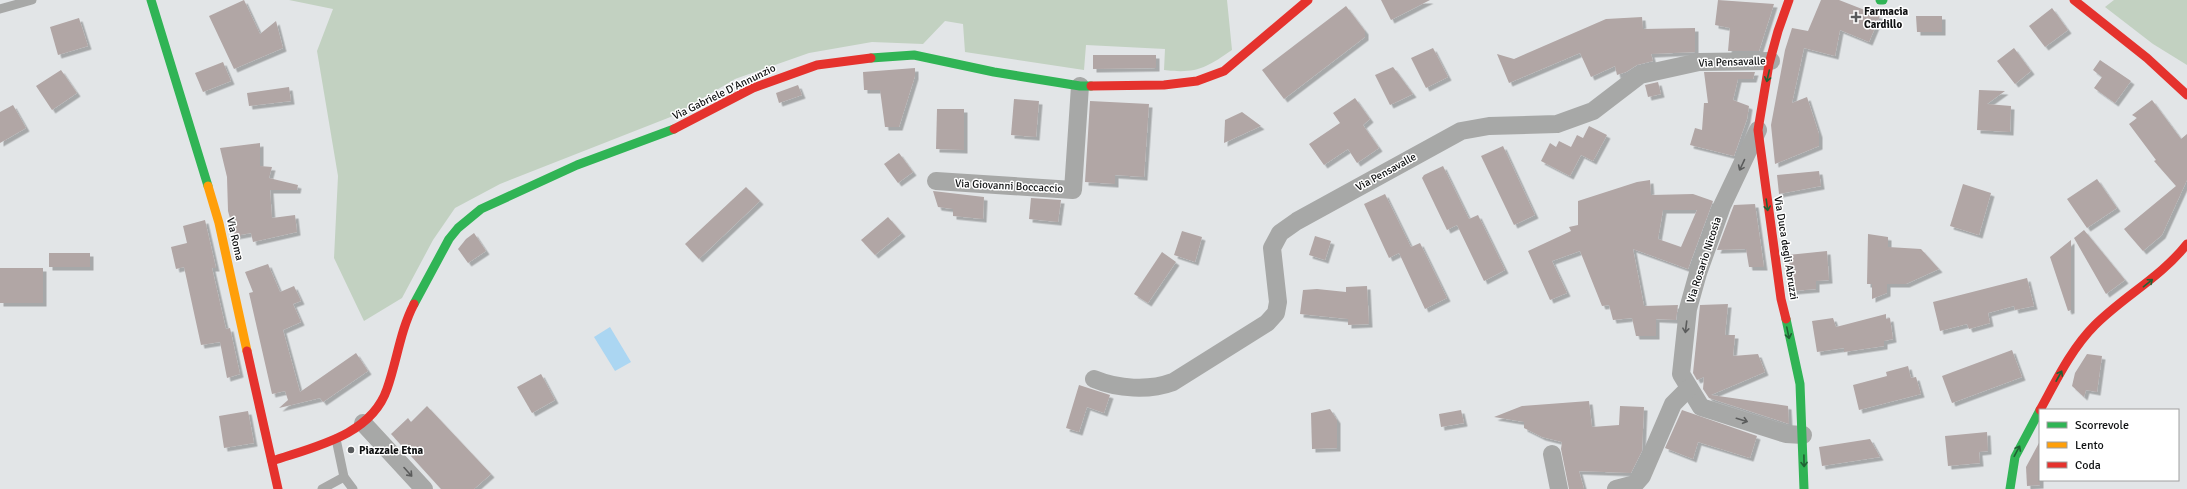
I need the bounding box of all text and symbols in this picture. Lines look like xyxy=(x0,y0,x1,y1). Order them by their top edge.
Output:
place label: Farmacia Cardillo xyxy=(1864,5,1909,31)
marker: Farmacia Cardillo xyxy=(1851,12,1861,22)
street label: Via Pensavalle xyxy=(1698,54,1766,70)
street label: Via Gabriele D'Annunzio xyxy=(670,61,778,123)
one-way arrow xyxy=(1763,69,1771,82)
street label: Via Pensavalle xyxy=(1353,150,1419,194)
one-way arrow xyxy=(1738,159,1745,171)
street label: Via Giovanni Boccaccio xyxy=(955,177,1064,195)
street label: Via Duca degli Abruzzi xyxy=(1771,195,1801,301)
one-way arrow xyxy=(1763,198,1771,211)
street label: Via Rosario Nicosia xyxy=(1684,215,1724,305)
street label: Via Roma xyxy=(224,216,246,262)
one-way arrow xyxy=(2142,278,2153,287)
one-way arrow xyxy=(1682,320,1690,333)
one-way arrow xyxy=(1785,326,1793,339)
one-way arrow xyxy=(2056,370,2064,382)
legend xyxy=(2039,409,2179,481)
one-way arrow xyxy=(1736,417,1748,425)
text: Scorrevole xyxy=(2075,418,2129,433)
text: Lento xyxy=(2075,438,2104,453)
place label: Piazzale Etna xyxy=(359,444,423,457)
marker: Piazzale Etna xyxy=(346,445,356,455)
one-way arrow xyxy=(2014,446,2021,458)
one-way arrow xyxy=(1800,454,1807,467)
text: Coda xyxy=(2075,458,2101,473)
one-way arrow xyxy=(404,467,413,477)

